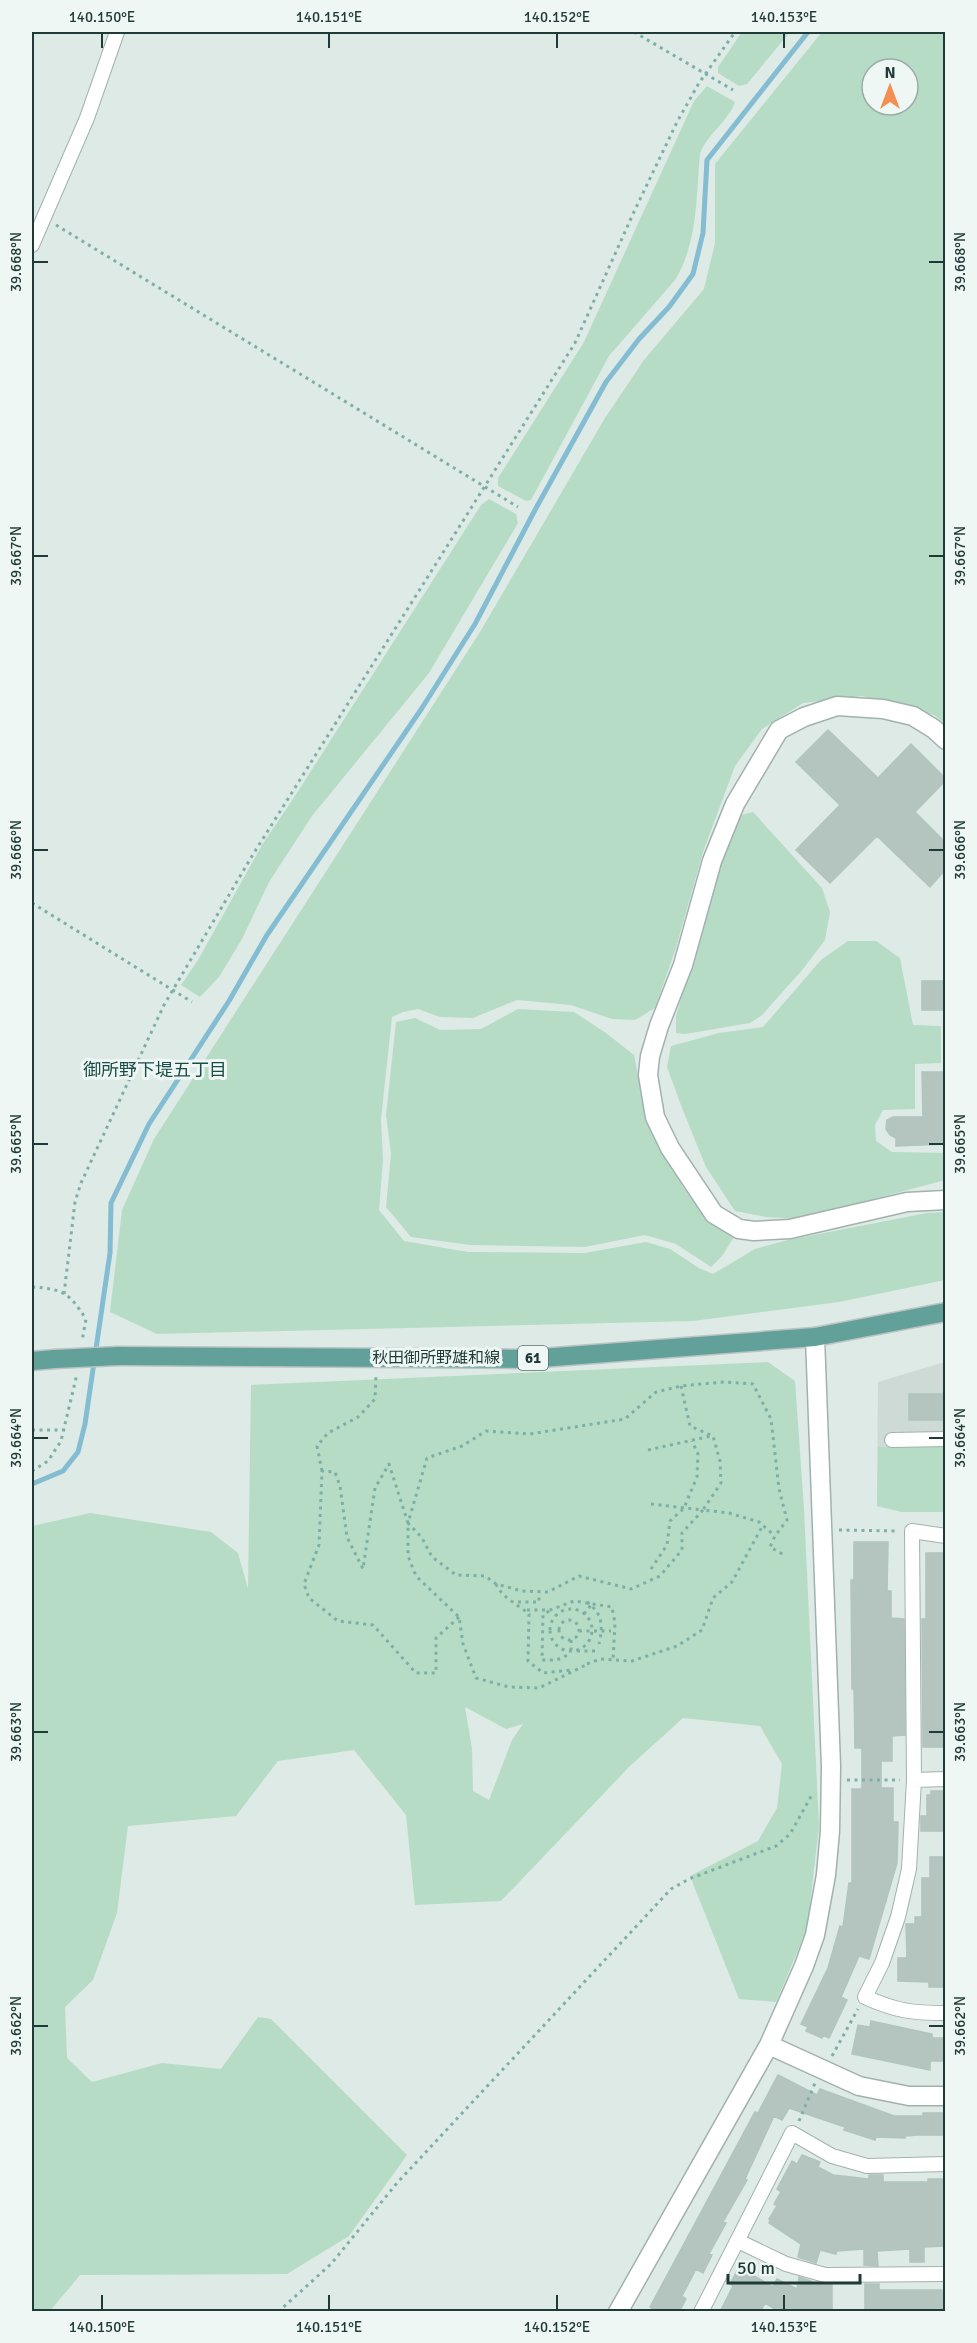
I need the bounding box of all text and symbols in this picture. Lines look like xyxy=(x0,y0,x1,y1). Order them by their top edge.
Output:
text: 140.150°E xyxy=(69,8,135,26)
text: 140.151°E xyxy=(296,8,362,26)
text: 140.152°E xyxy=(524,8,590,26)
text: 140.153°E xyxy=(751,8,817,26)
north arrow xyxy=(860,57,920,117)
text: N xyxy=(884,63,896,83)
text: 39.668°N xyxy=(7,232,25,292)
text: 39.668°N xyxy=(951,232,969,292)
text: 39.667°N xyxy=(7,526,25,586)
text: 39.667°N xyxy=(951,526,969,586)
text: 39.666°N xyxy=(7,820,25,880)
text: 39.666°N xyxy=(951,820,969,880)
district label: 御所野下堤五丁目 xyxy=(83,1059,227,1081)
text: 39.665°N xyxy=(7,1114,25,1174)
text: 39.665°N xyxy=(951,1114,969,1174)
road number: 61 xyxy=(518,1346,548,1370)
street label: 秋田御所野雄和線 xyxy=(372,1348,500,1368)
text: 39.664°N xyxy=(7,1408,25,1468)
text: 39.664°N xyxy=(951,1408,969,1468)
text: 39.663°N xyxy=(7,1702,25,1762)
text: 39.663°N xyxy=(951,1702,969,1762)
text: 39.662°N xyxy=(7,1996,25,2056)
text: 39.662°N xyxy=(951,1996,969,2056)
scale bar xyxy=(728,2247,860,2285)
text: 50 m xyxy=(737,2257,775,2279)
text: 140.150°E xyxy=(69,2318,135,2336)
text: 140.151°E xyxy=(296,2318,362,2336)
text: 140.152°E xyxy=(524,2318,590,2336)
text: 140.153°E xyxy=(751,2318,817,2336)

